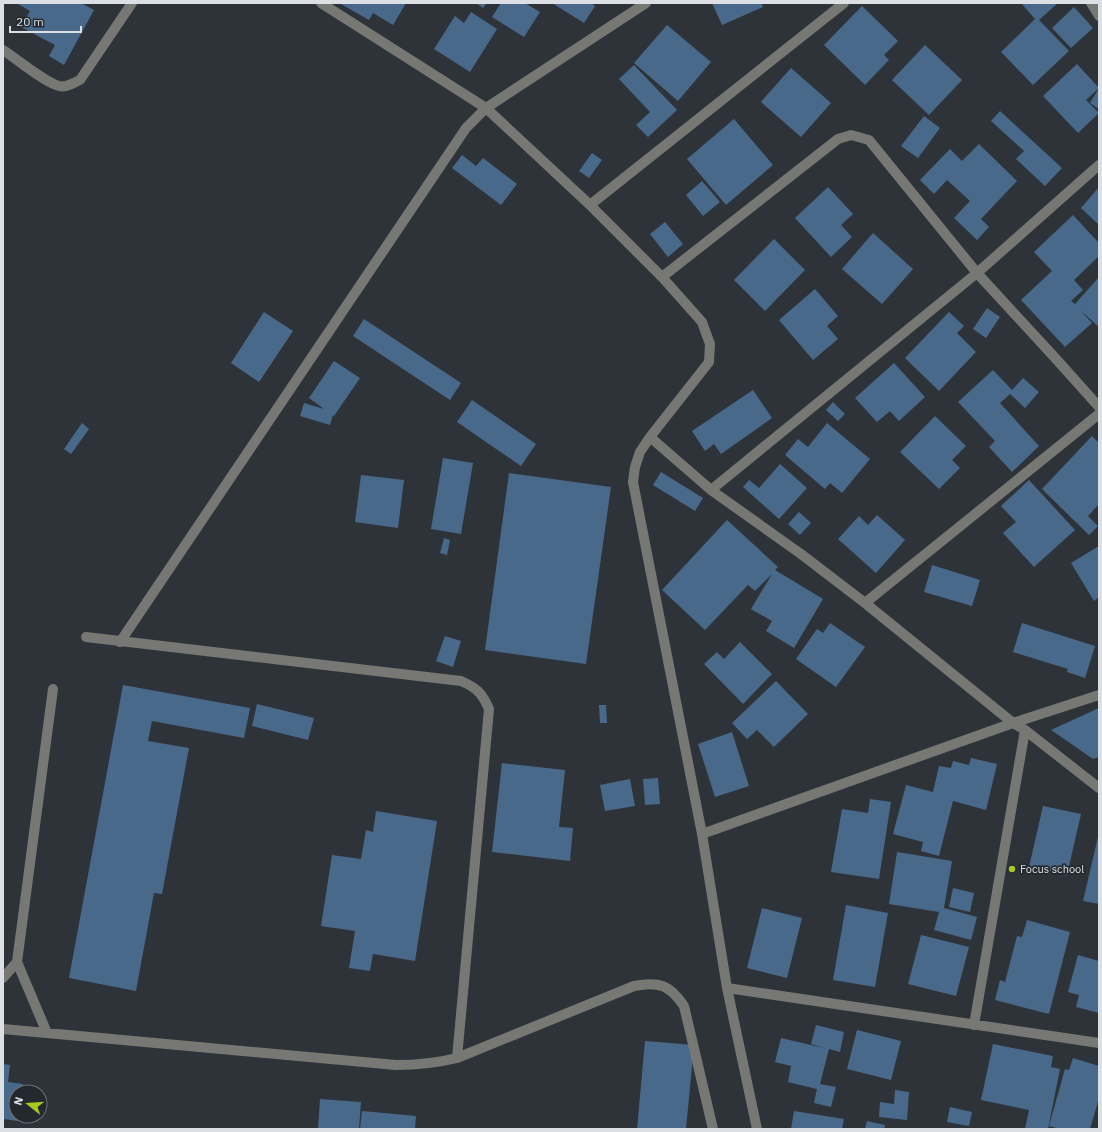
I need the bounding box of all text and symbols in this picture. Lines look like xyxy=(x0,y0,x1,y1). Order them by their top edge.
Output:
scale bar xyxy=(10,8,81,34)
text: 20 m xyxy=(16,14,44,29)
place label: Focus school xyxy=(1020,862,1084,876)
marker: Focus school xyxy=(1007,864,1017,874)
north arrow xyxy=(8,1084,48,1124)
text: N xyxy=(11,1095,26,1107)

